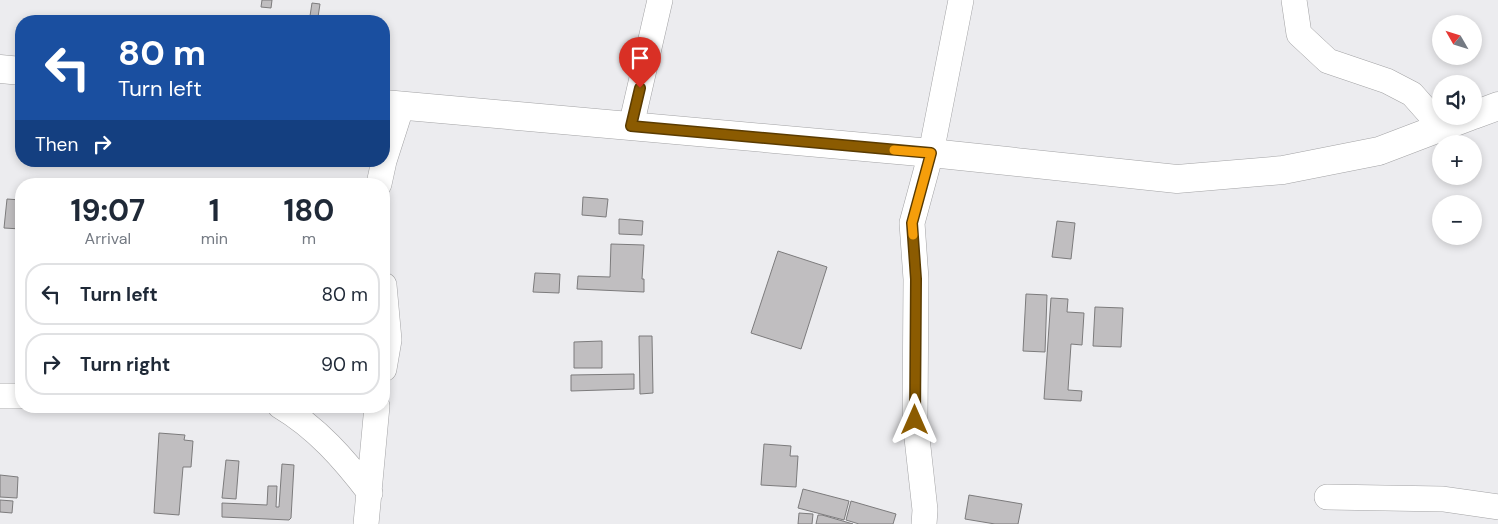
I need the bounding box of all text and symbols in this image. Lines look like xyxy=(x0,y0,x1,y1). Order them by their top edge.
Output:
north arrow xyxy=(1432,15,1482,65)
map controls xyxy=(1432,15,1482,245)
text: 80 m xyxy=(118,30,206,76)
icon: left xyxy=(35,35,100,100)
pin xyxy=(619,37,661,88)
icon: arrive xyxy=(626,44,654,72)
text: Turn left xyxy=(118,74,202,103)
button: sound xyxy=(1432,75,1482,125)
icon: right xyxy=(88,130,116,158)
text: Then xyxy=(35,132,78,157)
button: + xyxy=(1432,135,1482,185)
text: 19:07 xyxy=(71,191,145,230)
text: 1 xyxy=(209,191,220,230)
text: 180 xyxy=(283,191,334,230)
button: − xyxy=(1432,195,1482,245)
text: Arrival xyxy=(85,228,131,249)
text: min xyxy=(201,228,228,249)
text: m xyxy=(302,228,316,249)
icon: left xyxy=(37,280,65,308)
text: Turn left xyxy=(80,282,158,307)
text: 80 m xyxy=(321,282,368,307)
icon: right xyxy=(37,350,65,378)
text: Turn right xyxy=(80,352,170,377)
text: 90 m xyxy=(321,352,368,377)
position arrow xyxy=(888,393,940,445)

